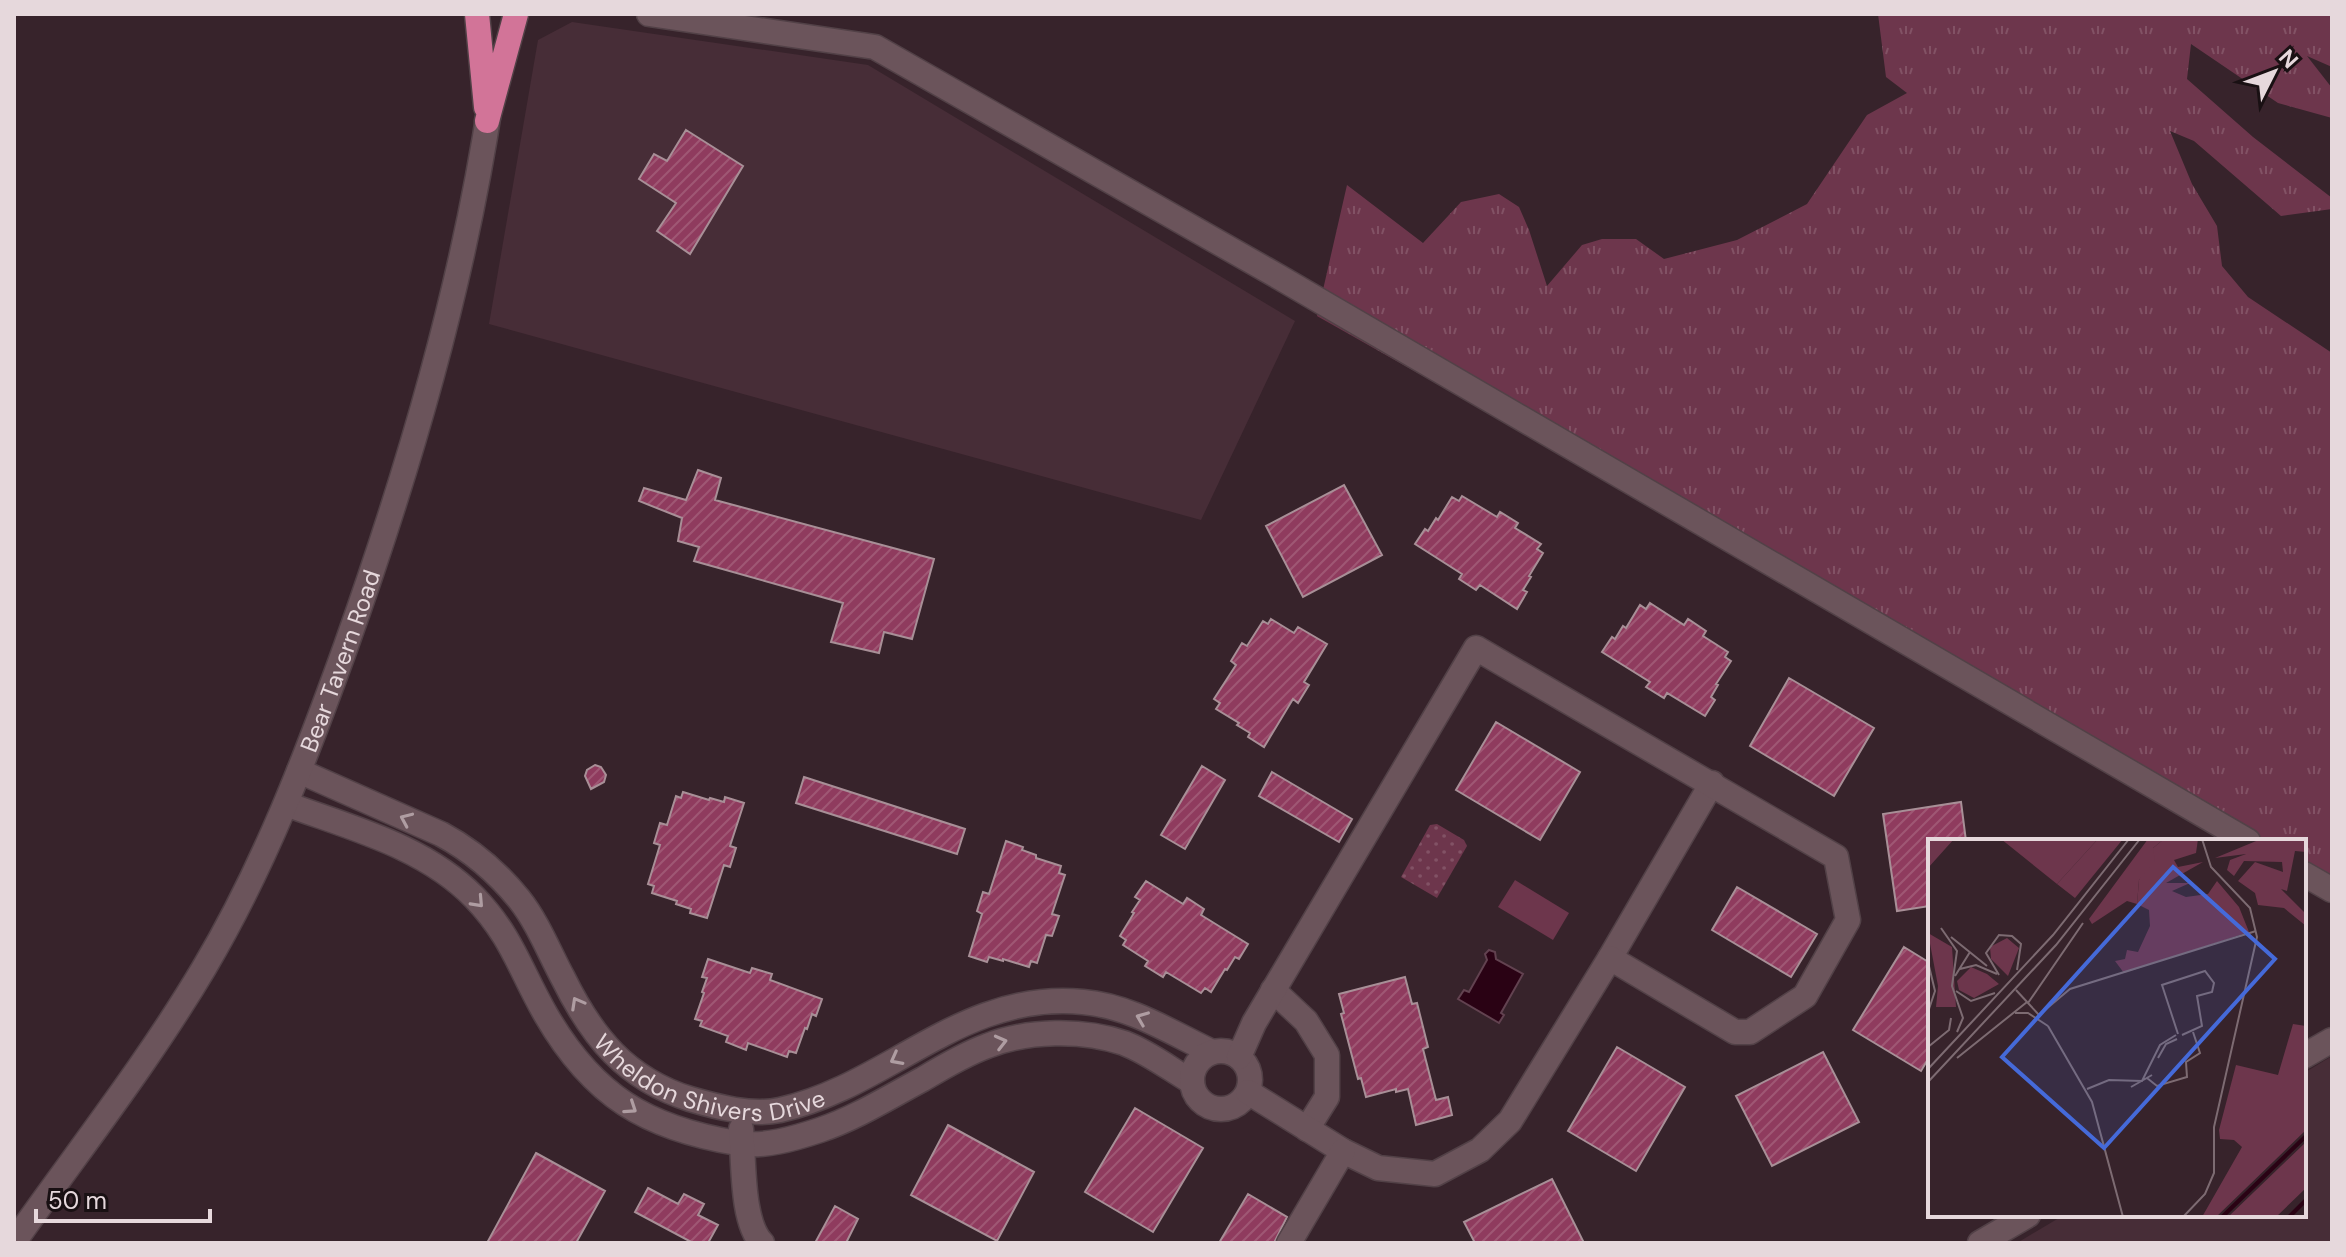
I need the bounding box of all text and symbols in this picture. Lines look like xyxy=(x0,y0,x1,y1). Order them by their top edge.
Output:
north arrow xyxy=(2234,32,2314,112)
text: N xyxy=(2272,43,2305,75)
street label: Bear Tavern Road xyxy=(293,566,387,756)
one-way arrow xyxy=(400,812,414,828)
inset map xyxy=(1928,839,2306,1217)
one-way arrow xyxy=(468,893,482,908)
one-way arrow xyxy=(571,997,587,1012)
one-way arrow xyxy=(1135,1011,1149,1028)
street label: Wheldon Shivers Drive xyxy=(587,1027,829,1128)
one-way arrow xyxy=(994,1034,1008,1051)
one-way arrow xyxy=(890,1049,905,1064)
one-way arrow xyxy=(622,1098,636,1113)
scale bar xyxy=(36,1173,210,1223)
text: 50 m xyxy=(48,1185,107,1216)

